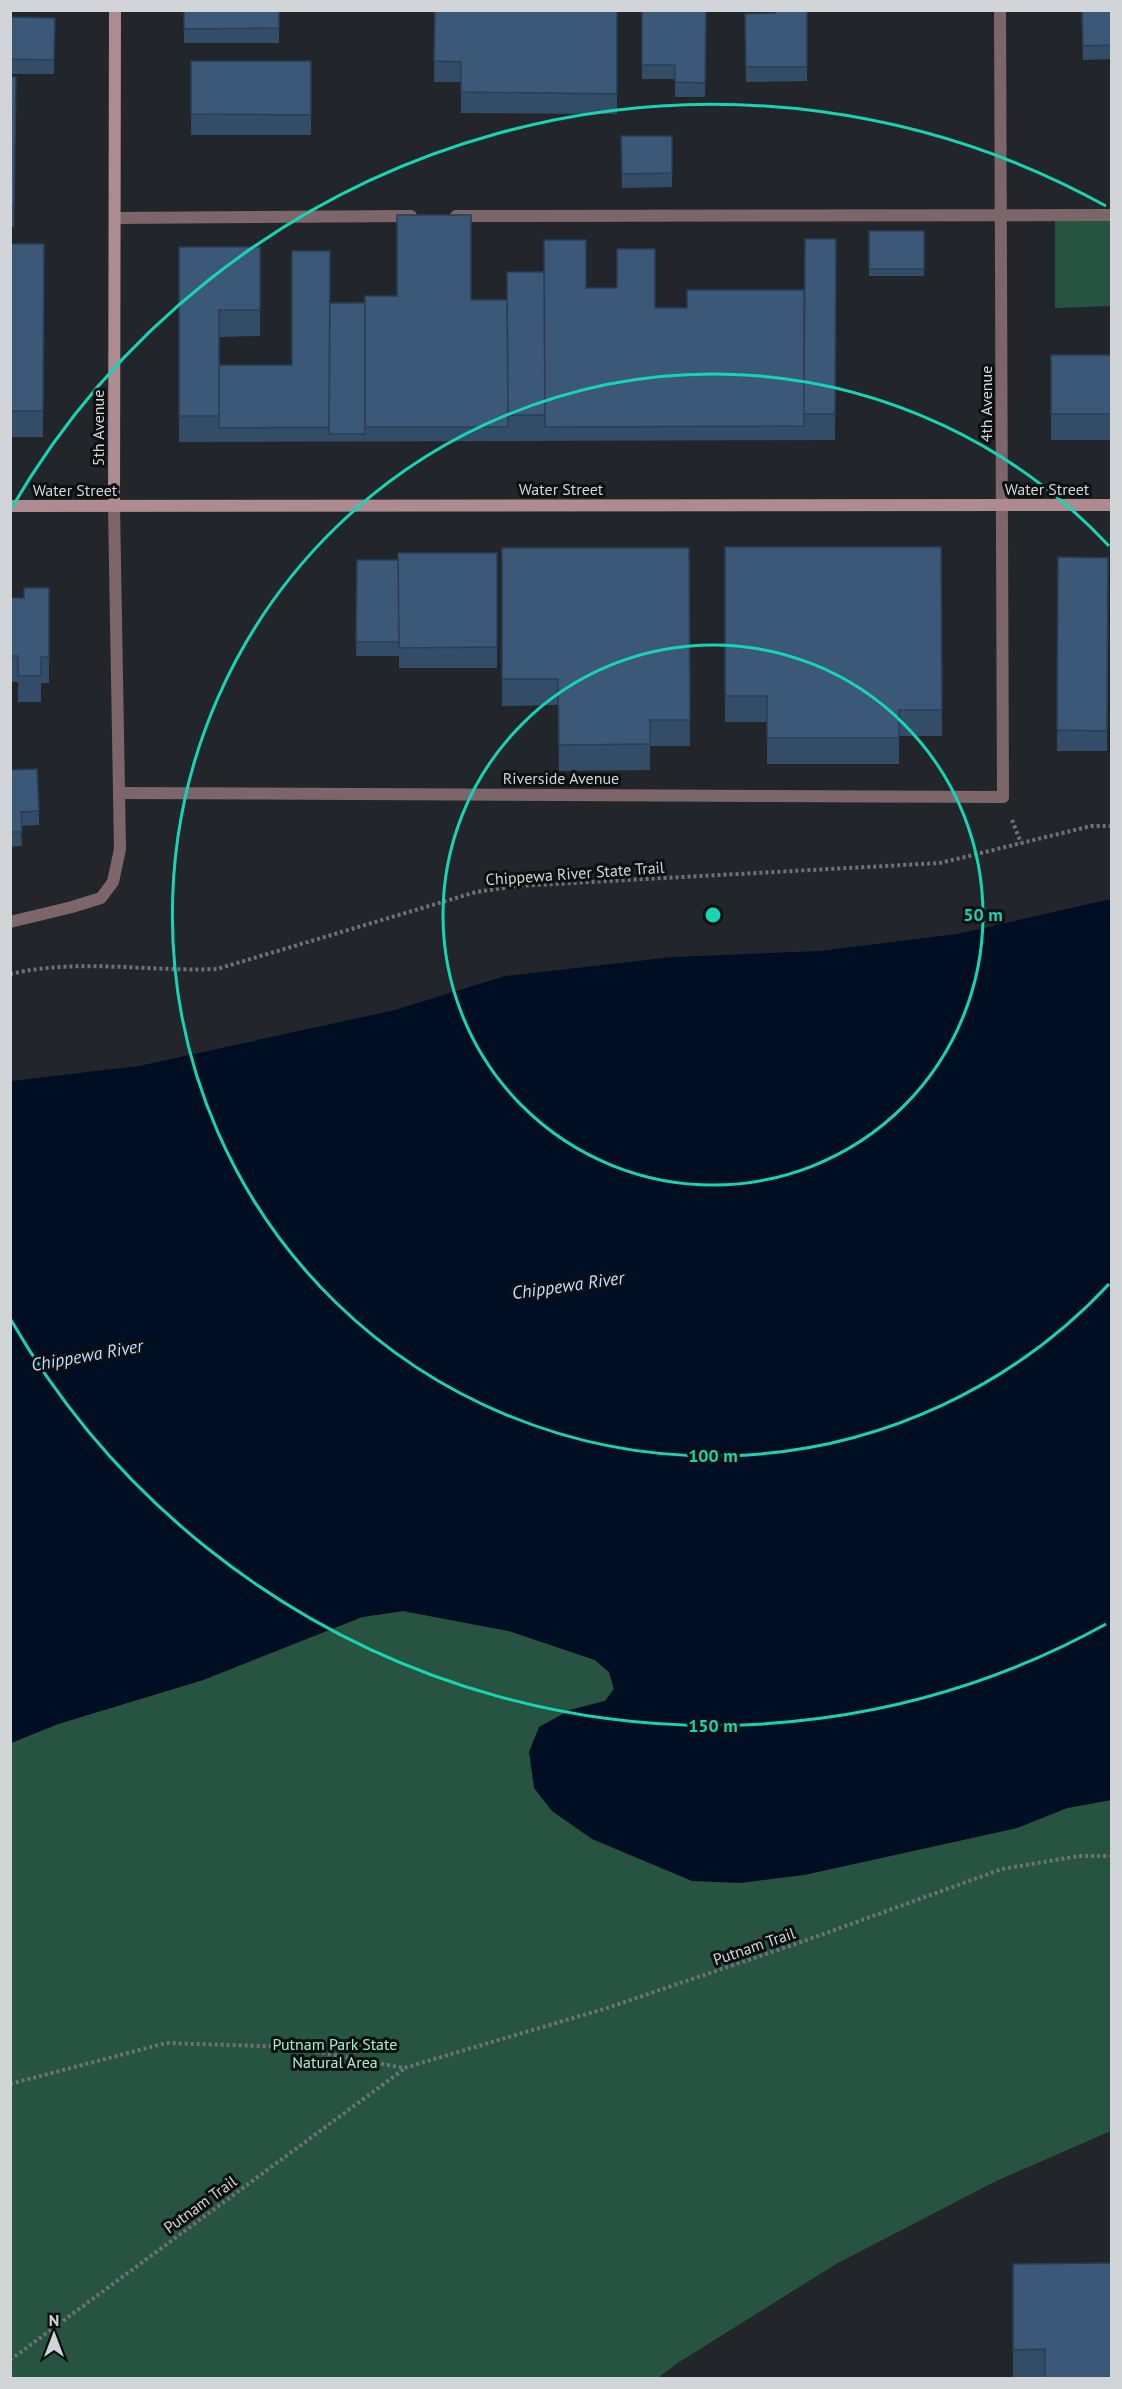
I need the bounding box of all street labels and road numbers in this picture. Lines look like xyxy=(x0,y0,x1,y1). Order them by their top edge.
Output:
street label: 4th Avenue xyxy=(976,366,996,442)
street label: 5th Avenue xyxy=(88,390,108,466)
street label: Water Street xyxy=(519,479,604,499)
street label: Water Street xyxy=(1005,479,1090,499)
street label: Water Street xyxy=(33,480,118,500)
street label: Riverside Avenue xyxy=(503,768,619,788)
street label: Chippewa River State Trail xyxy=(485,857,665,889)
street label: Putnam Trail xyxy=(710,1923,798,1969)
street label: Putnam Trail xyxy=(160,2171,241,2237)

